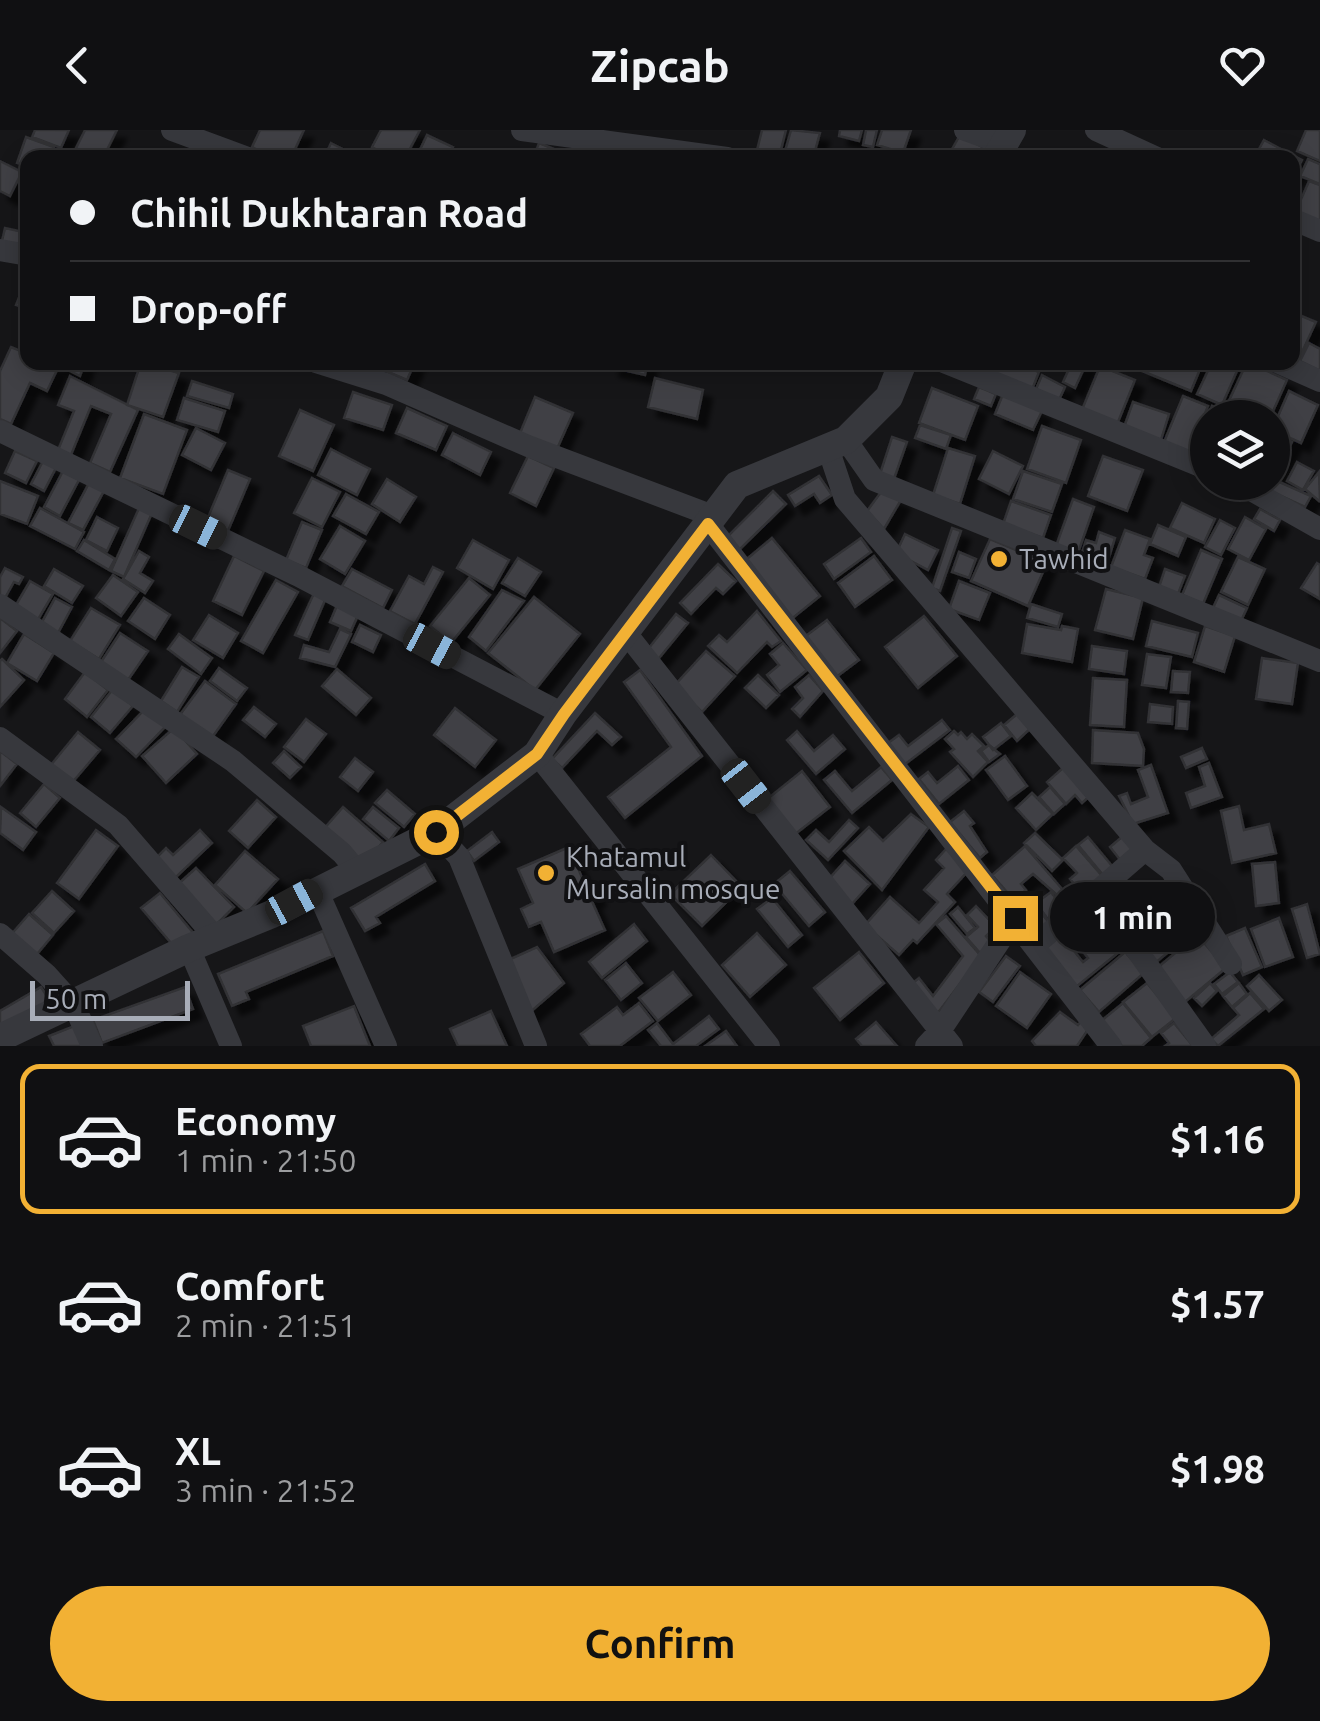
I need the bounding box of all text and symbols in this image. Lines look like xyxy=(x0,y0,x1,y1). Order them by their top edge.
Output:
icon: back xyxy=(50,38,105,93)
icon: heart xyxy=(1215,38,1270,93)
text: Zipcab xyxy=(590,40,730,91)
text: Chihil Dukhtaran Road xyxy=(130,192,528,234)
text: Drop-off xyxy=(130,288,286,330)
map controls xyxy=(1190,400,1290,500)
button: layers xyxy=(1190,400,1290,500)
car xyxy=(164,500,232,554)
place label: Tawhid xyxy=(1019,543,1109,574)
marker: Tawhid xyxy=(988,548,1010,570)
car xyxy=(398,619,466,673)
car xyxy=(716,753,776,819)
route start xyxy=(414,810,459,855)
place label: Khatamul Mursalin mosque xyxy=(566,841,781,904)
marker: Khatamul Mursalin mosque xyxy=(535,862,557,884)
car xyxy=(260,875,328,929)
callout: 1 min xyxy=(1050,883,1215,953)
route end xyxy=(993,896,1038,941)
text: 1 min xyxy=(1092,899,1173,935)
scale bar xyxy=(30,976,190,1020)
text: 50 m xyxy=(45,983,107,1014)
icon: car xyxy=(55,1094,145,1184)
text: Economy xyxy=(175,1100,336,1142)
text: $1.16 xyxy=(1170,1118,1265,1160)
text: 1 min · 21:50 xyxy=(175,1142,357,1178)
icon: car xyxy=(55,1259,145,1349)
text: Comfort xyxy=(175,1265,325,1307)
text: $1.57 xyxy=(1170,1283,1265,1325)
text: 2 min · 21:51 xyxy=(175,1307,357,1343)
icon: car xyxy=(55,1424,145,1514)
text: XL xyxy=(175,1430,221,1472)
text: $1.98 xyxy=(1170,1448,1265,1490)
text: 3 min · 21:52 xyxy=(175,1472,357,1508)
button: Confirm xyxy=(50,1586,1270,1701)

